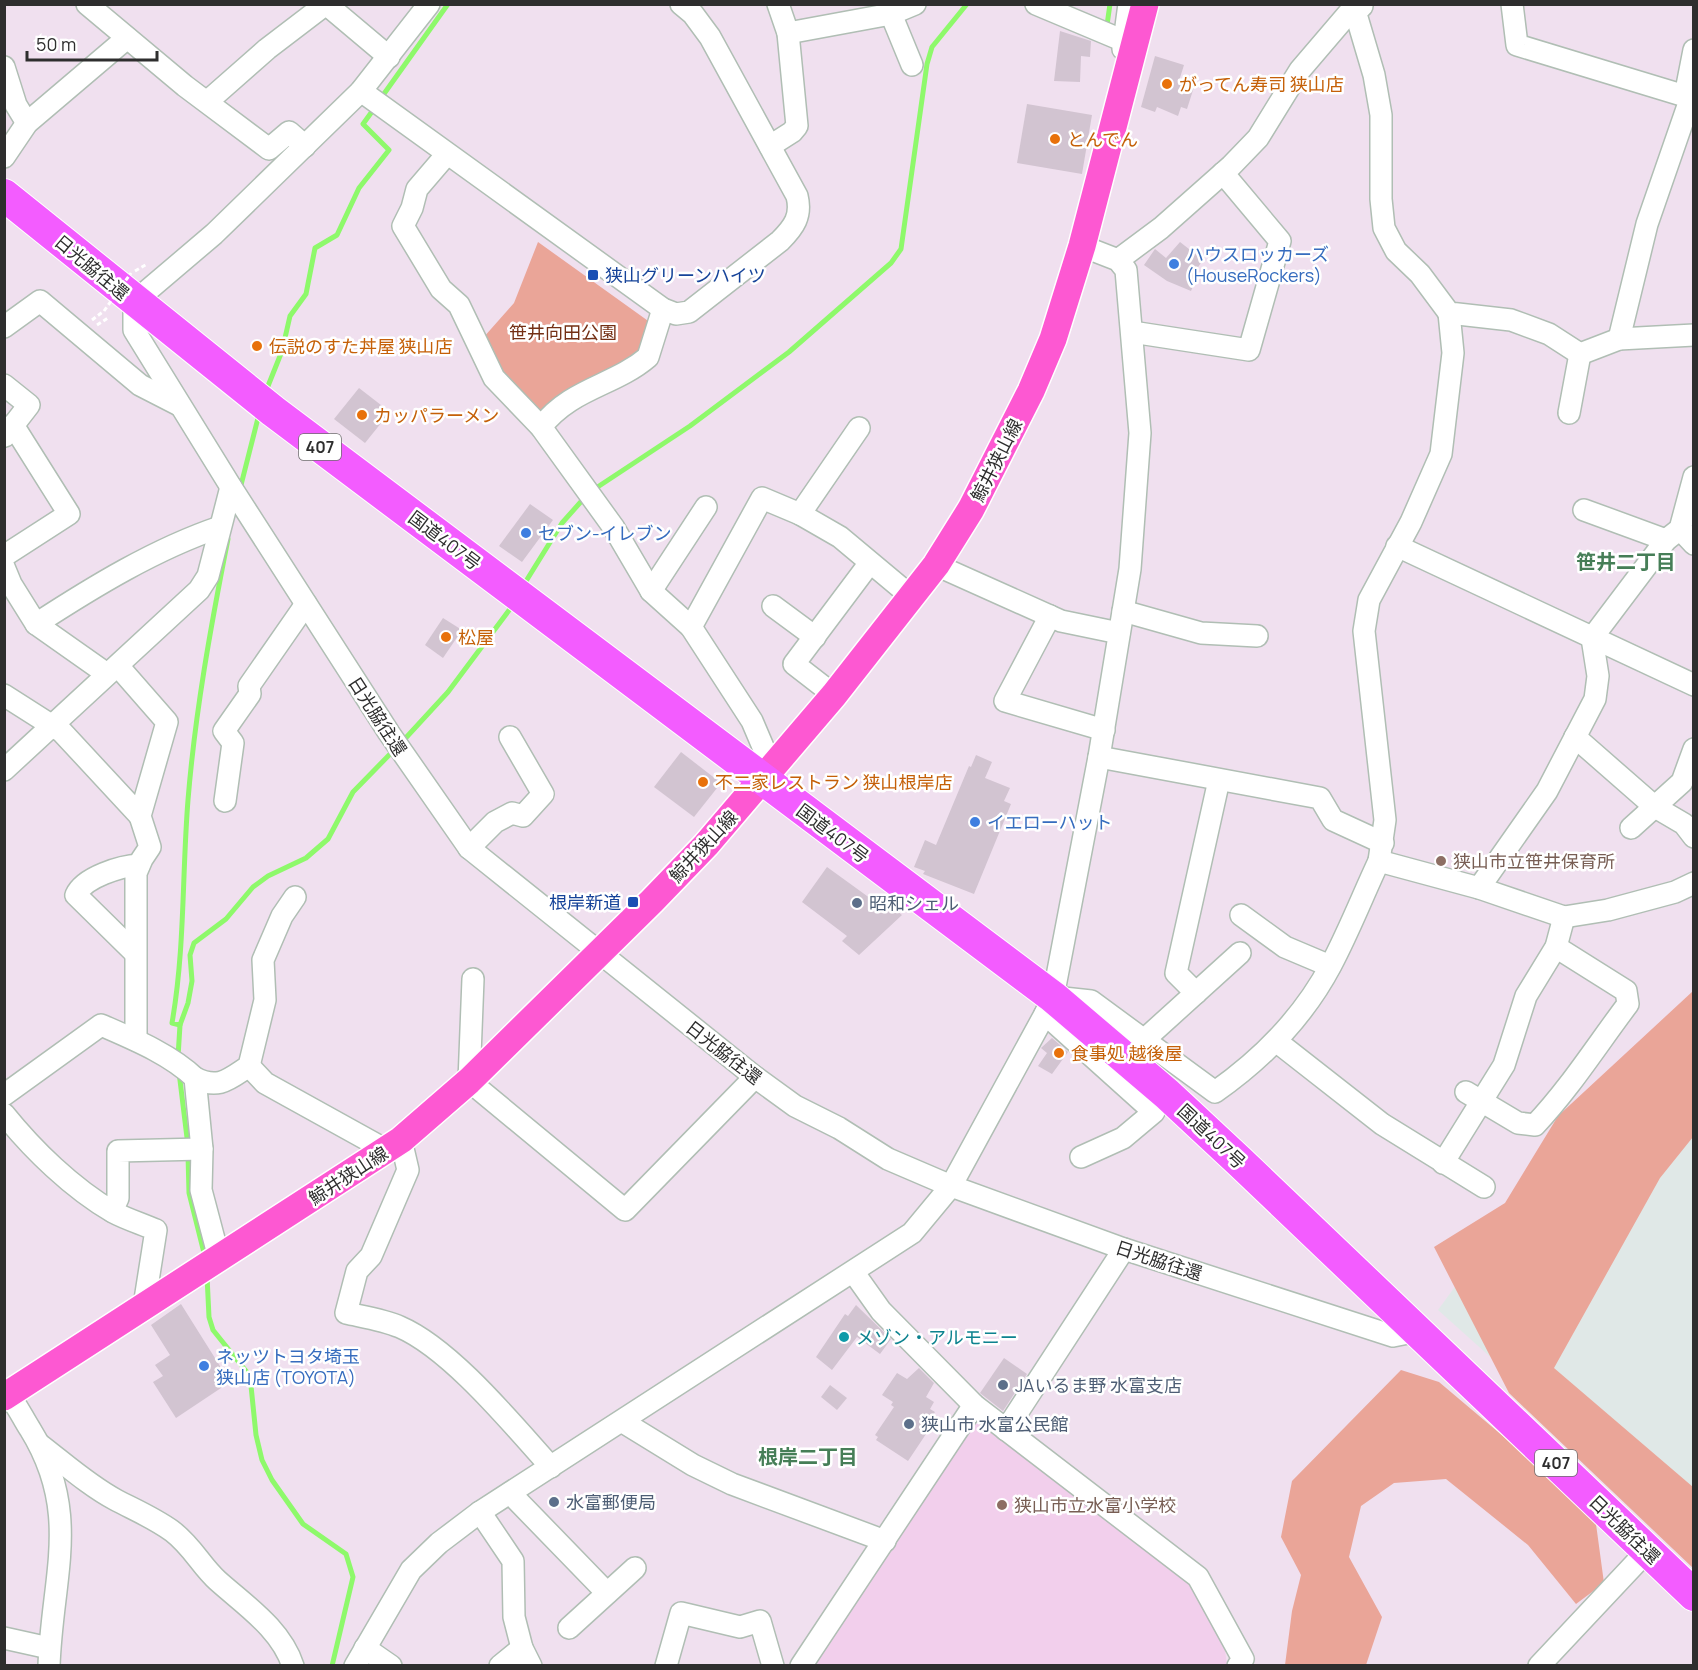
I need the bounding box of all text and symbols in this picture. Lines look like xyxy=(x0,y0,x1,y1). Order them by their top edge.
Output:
scale bar xyxy=(27,24,158,62)
text: 50 m xyxy=(36,32,76,56)
place label: がってん寿司 狭山店 xyxy=(1179,72,1344,96)
marker: がってん寿司 狭山店 xyxy=(1160,77,1174,91)
place label: とんでん xyxy=(1067,127,1138,151)
marker: とんでん xyxy=(1048,132,1062,146)
street label: 日光脇往還 xyxy=(50,229,134,305)
place label: ハウスロッカーズ (HouseRockers) xyxy=(1186,242,1329,287)
marker: ハウスロッカーズ (HouseRockers) xyxy=(1167,257,1181,271)
place label: 狭山グリーンハイツ xyxy=(605,263,766,287)
marker: 狭山グリーンハイツ xyxy=(586,268,600,282)
park label: 笹井向田公園 xyxy=(509,320,617,344)
place label: 伝説のすた丼屋 狭山店 xyxy=(269,334,453,358)
marker: 伝説のすた丼屋 狭山店 xyxy=(250,339,264,353)
place label: カッパラーメン xyxy=(374,403,499,427)
marker: カッパラーメン xyxy=(355,408,369,422)
street label: 鯨井狭山線 xyxy=(965,414,1027,506)
road number: 407 xyxy=(299,434,341,460)
street label: 国道407号 xyxy=(404,505,486,575)
place label: セブン-イレブン xyxy=(538,521,672,545)
marker: セブン-イレブン xyxy=(519,526,533,540)
district label: 笹井二丁目 xyxy=(1576,548,1676,575)
place label: 松屋 xyxy=(458,625,494,649)
marker: 松屋 xyxy=(439,630,453,644)
street label: 日光脇往還 xyxy=(343,672,413,760)
place label: 不二家レストラン 狭山根岸店 xyxy=(715,770,953,794)
marker: 不二家レストラン 狭山根岸店 xyxy=(696,775,710,789)
street label: 国道407号 xyxy=(792,798,874,868)
street label: 鯨井狭山線 xyxy=(664,805,742,887)
place label: イエローハット xyxy=(987,810,1112,834)
marker: イエローハット xyxy=(968,815,982,829)
place label: 狭山市立笹井保育所 xyxy=(1453,849,1615,873)
marker: 狭山市立笹井保育所 xyxy=(1434,854,1448,868)
place label: 根岸新道 xyxy=(549,890,621,914)
place label: 昭和シェル xyxy=(869,891,959,915)
marker: 根岸新道 xyxy=(626,895,640,909)
marker: 昭和シェル xyxy=(850,896,864,910)
street label: 日光脇往還 xyxy=(681,1015,767,1089)
place label: 食事処 越後屋 xyxy=(1071,1041,1183,1065)
marker: 食事処 越後屋 xyxy=(1052,1046,1066,1060)
street label: 国道407号 xyxy=(1173,1098,1251,1174)
street label: 鯨井狭山線 xyxy=(304,1140,392,1210)
street label: 日光脇往還 xyxy=(1112,1235,1206,1285)
place label: メゾン・アルモニー xyxy=(856,1325,1018,1349)
marker: メゾン・アルモニー xyxy=(837,1330,851,1344)
place label: ネッツトヨタ埼玉 狭山店 (TOYOTA) xyxy=(216,1344,360,1389)
marker: ネッツトヨタ埼玉 狭山店 (TOYOTA) xyxy=(197,1359,211,1373)
place label: JAいるま野 水富支店 xyxy=(1015,1373,1182,1397)
marker: JAいるま野 水富支店 xyxy=(996,1378,1010,1392)
place label: 狭山市 水富公民館 xyxy=(921,1412,1069,1436)
marker: 狭山市 水富公民館 xyxy=(902,1417,916,1431)
district label: 根岸二丁目 xyxy=(758,1443,858,1470)
road number: 407 xyxy=(1535,1450,1577,1476)
street label: 日光脇往還 xyxy=(1584,1489,1666,1569)
place label: 水富郵便局 xyxy=(566,1490,656,1514)
place label: 狭山市立水富小学校 xyxy=(1014,1493,1176,1517)
marker: 水富郵便局 xyxy=(547,1495,561,1509)
marker: 狭山市立水富小学校 xyxy=(995,1498,1009,1512)

